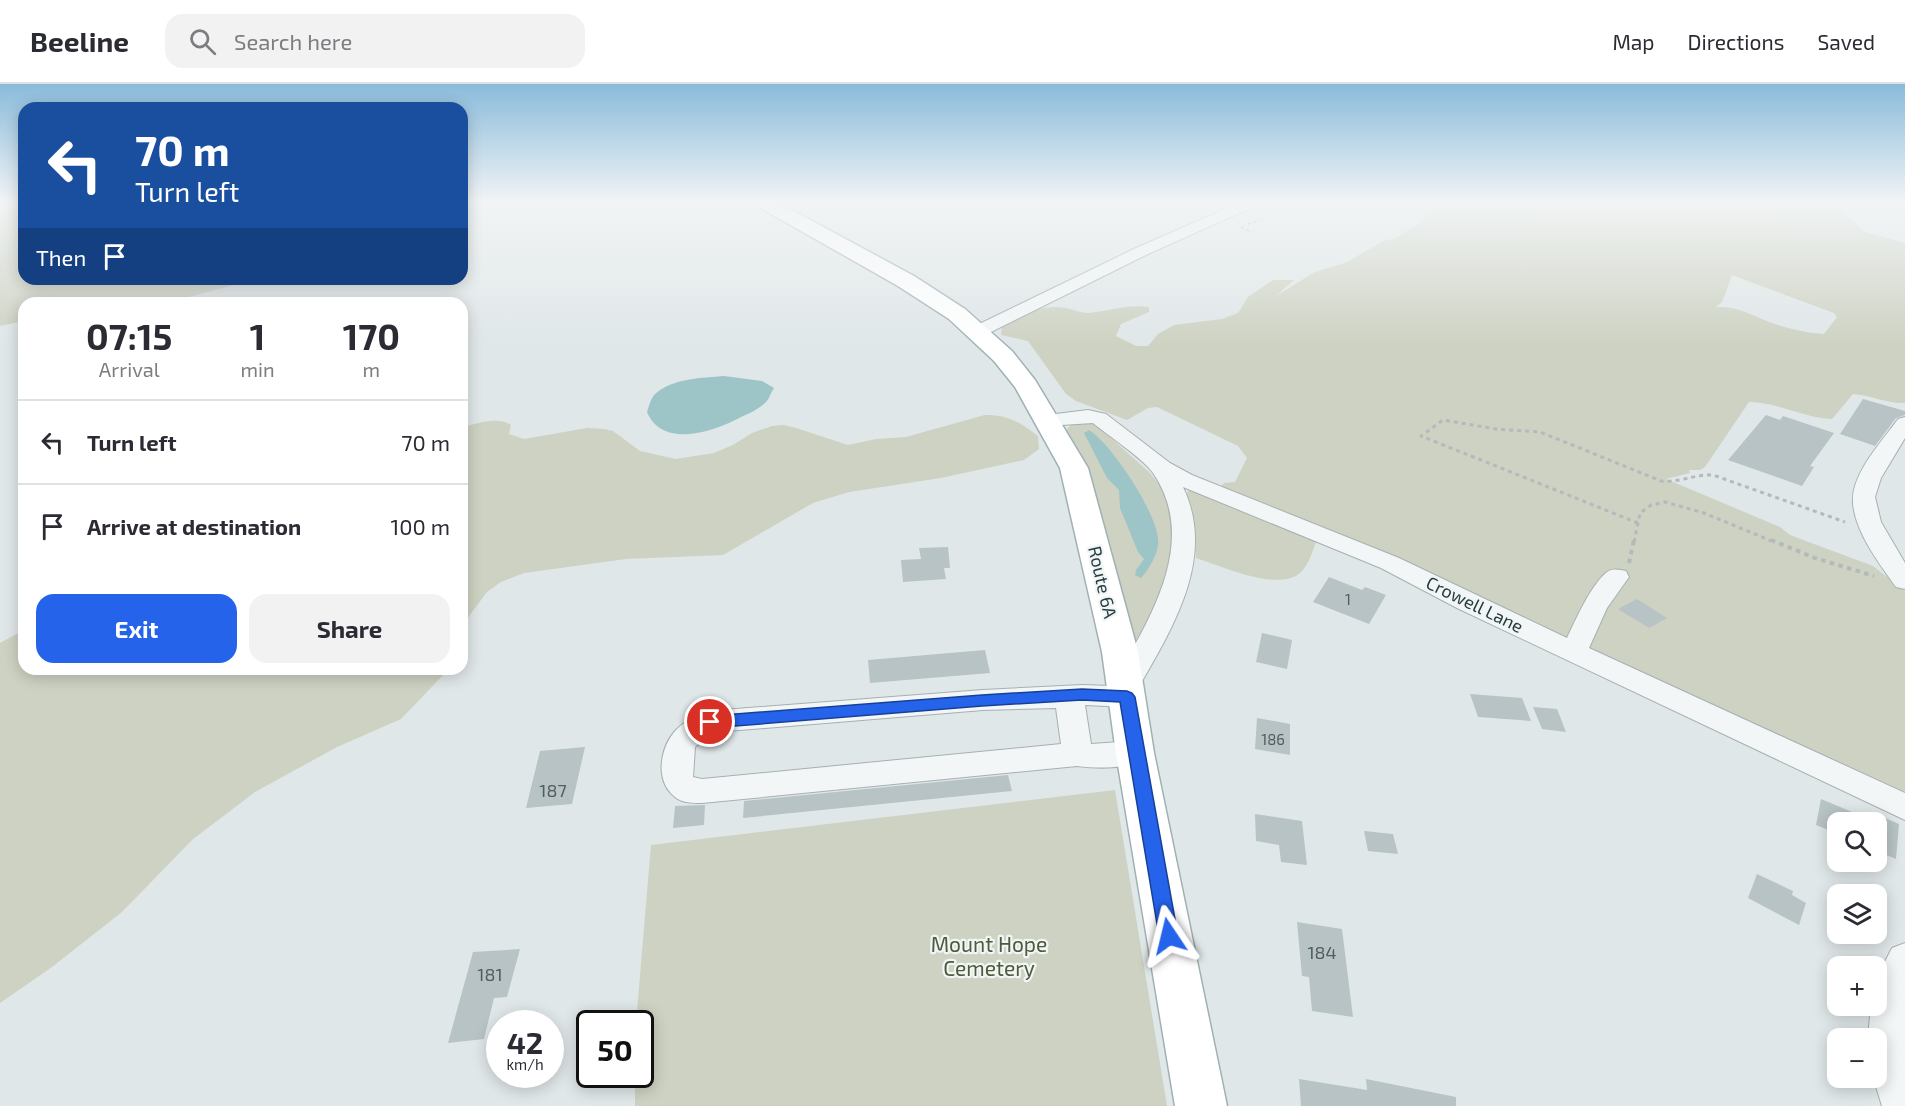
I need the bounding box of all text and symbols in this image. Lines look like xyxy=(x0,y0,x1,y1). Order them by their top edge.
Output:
search box xyxy=(165,14,585,68)
text: Beeline xyxy=(30,24,129,58)
icon: search xyxy=(186,25,219,58)
text: Search here xyxy=(234,28,352,54)
text: Map xyxy=(1612,29,1655,54)
text: Directions xyxy=(1688,29,1784,54)
text: Saved xyxy=(1817,29,1875,54)
text: 70 m xyxy=(135,124,230,174)
icon: left xyxy=(36,126,114,204)
text: Turn left xyxy=(135,175,239,207)
icon: arrive xyxy=(98,240,131,273)
text: Then xyxy=(36,244,86,270)
text: 07:15 xyxy=(86,314,172,357)
text: 1 xyxy=(250,314,265,357)
text: 170 xyxy=(343,314,400,357)
text: Arrival xyxy=(99,357,160,381)
text: min xyxy=(241,357,275,381)
text: m xyxy=(363,357,380,381)
icon: left xyxy=(36,426,69,459)
text: Turn left xyxy=(87,429,176,455)
text: 70 m xyxy=(401,429,450,455)
icon: arrive xyxy=(36,510,69,543)
text: Arrive at destination xyxy=(87,513,301,539)
text: 100 m xyxy=(391,513,450,539)
street label: Route 6A xyxy=(1084,544,1122,621)
street label: Crowell Lane xyxy=(1423,571,1527,637)
house number: 1 xyxy=(1345,590,1351,608)
button: Exit xyxy=(36,594,237,663)
button: Share xyxy=(249,594,450,663)
pin xyxy=(684,696,735,747)
icon: arrive xyxy=(693,705,726,738)
house number: 186 xyxy=(1261,730,1285,748)
house number: 187 xyxy=(539,779,567,801)
map controls xyxy=(1827,812,1887,1088)
button: search xyxy=(1827,812,1887,872)
button: layers xyxy=(1827,884,1887,944)
position arrow xyxy=(1137,904,1201,968)
park label: Mount Hope Cemetery xyxy=(931,931,1047,980)
house number: 184 xyxy=(1307,941,1337,963)
button: + xyxy=(1827,956,1887,1016)
house number: 181 xyxy=(477,963,503,985)
speed limit sign: 50 xyxy=(576,1010,654,1088)
text: 42 xyxy=(507,1024,543,1060)
button: − xyxy=(1827,1028,1887,1088)
text: km/h xyxy=(506,1055,544,1073)

